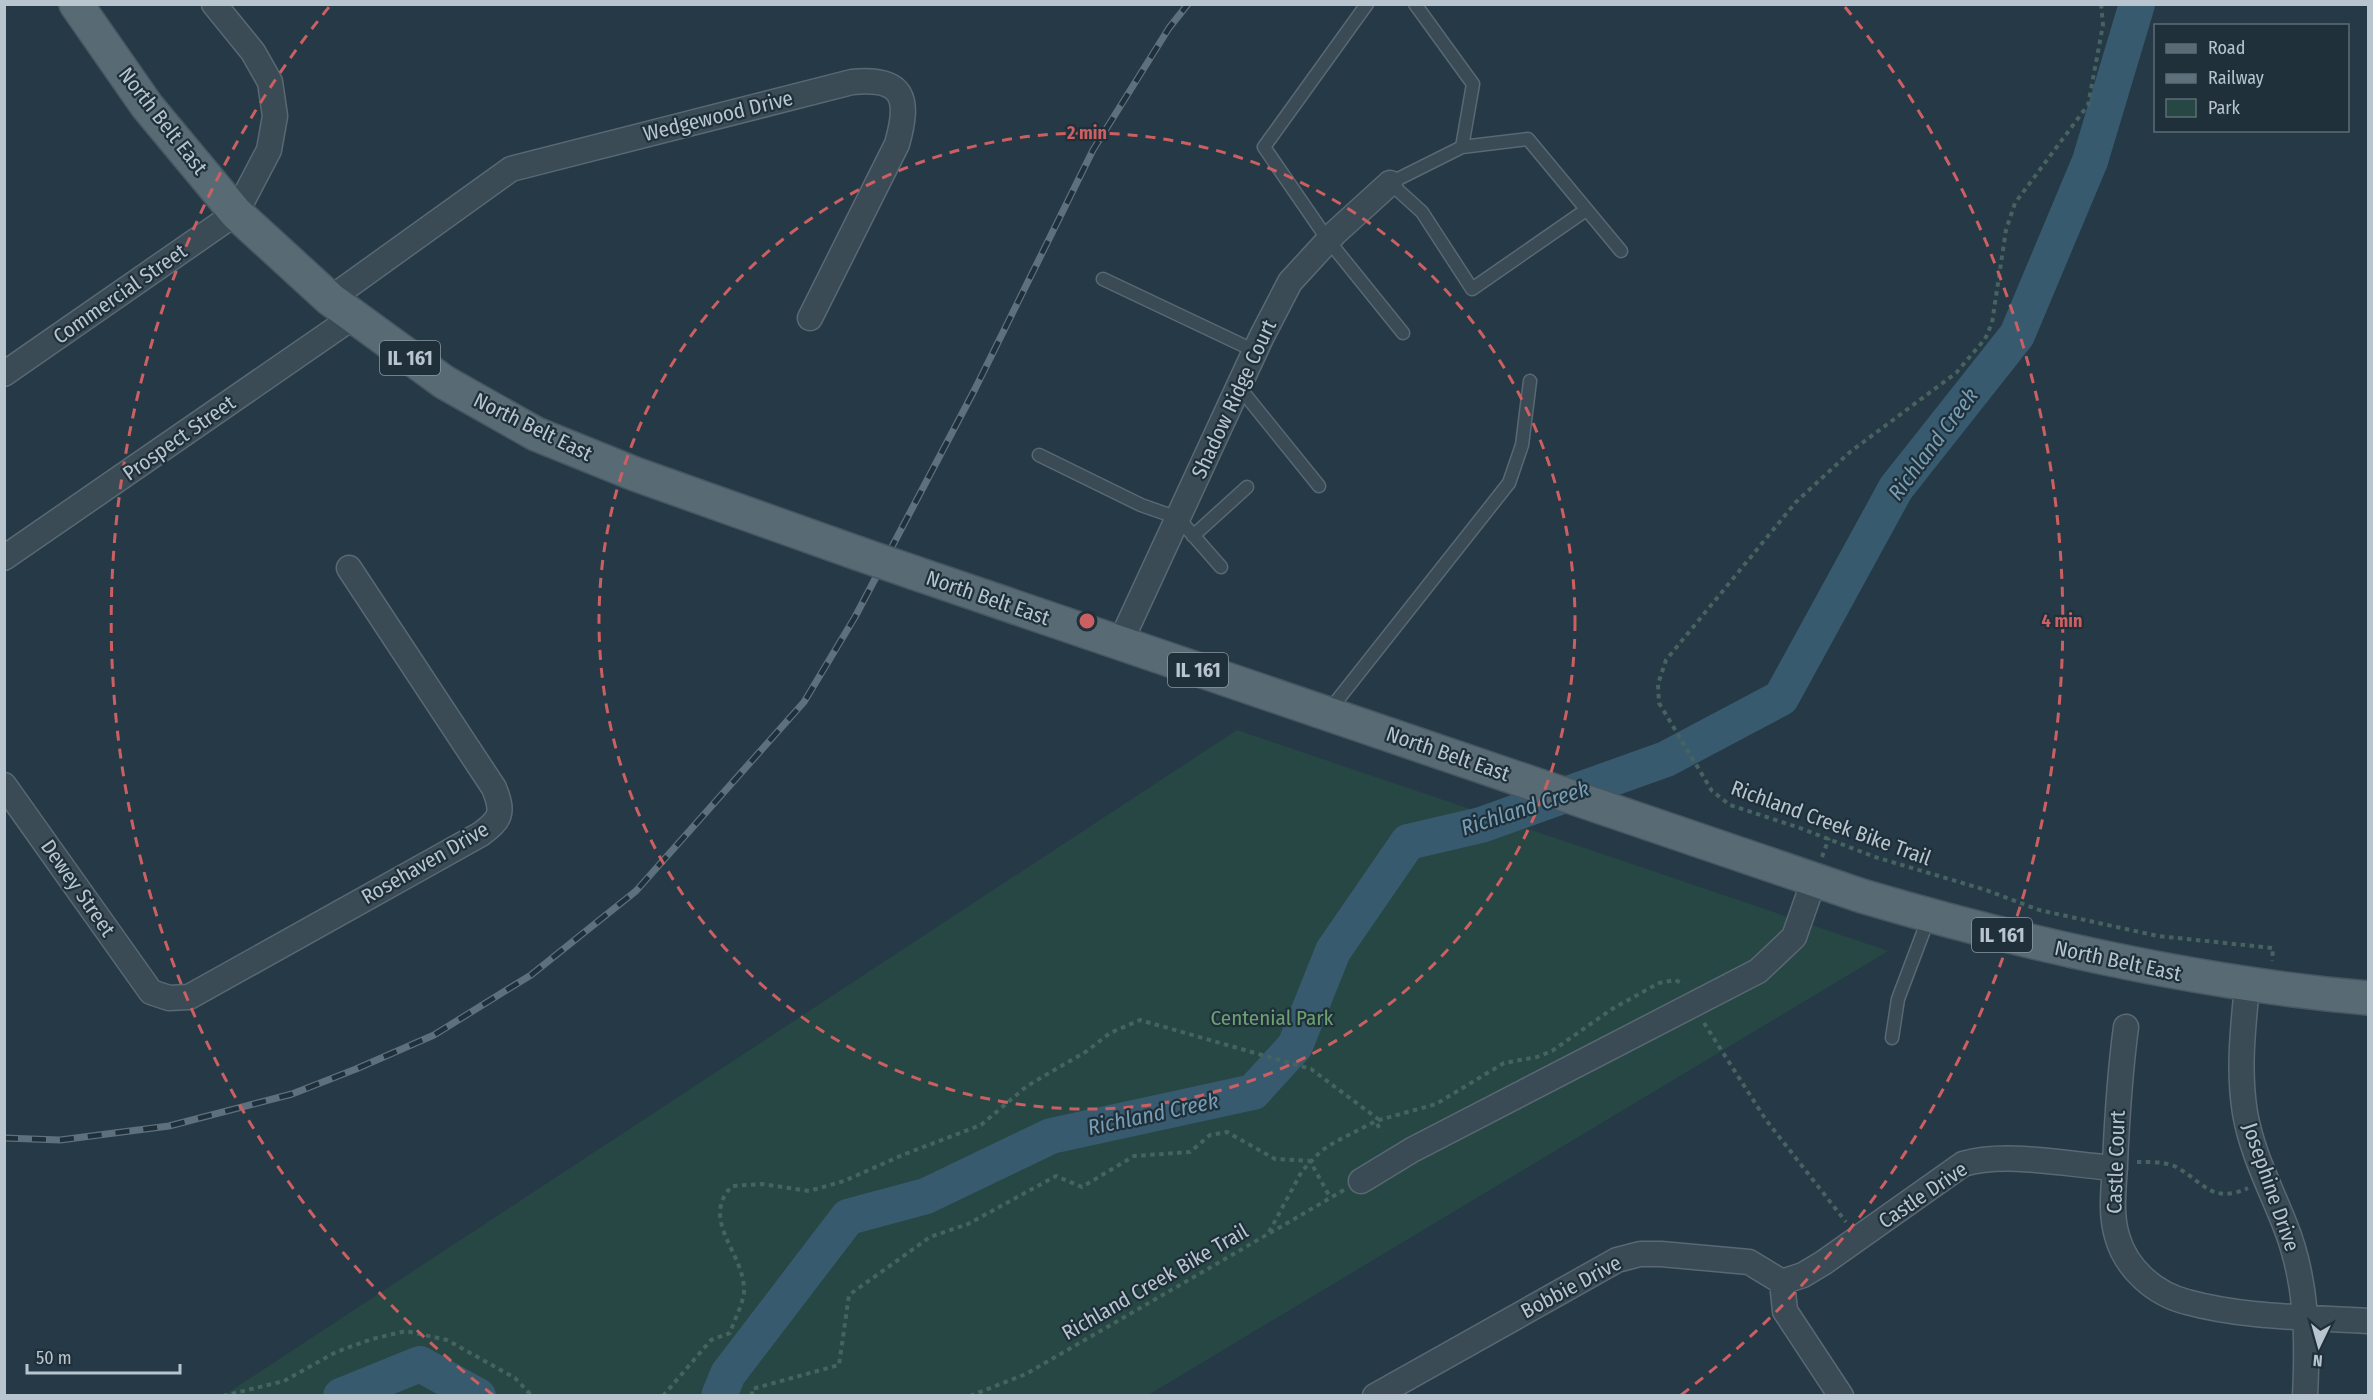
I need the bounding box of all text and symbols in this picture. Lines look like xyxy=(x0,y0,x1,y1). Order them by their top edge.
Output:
legend xyxy=(2154,24,2349,132)
text: Road xyxy=(2208,37,2245,59)
street label: North Belt East xyxy=(113,62,213,180)
text: Railway xyxy=(2208,67,2264,89)
street label: Wedgewood Drive xyxy=(640,85,796,147)
text: Park xyxy=(2208,97,2241,119)
text: 2 min xyxy=(1066,122,1107,144)
street label: Commercial Street xyxy=(48,238,192,350)
street label: Shadow Ridge Court xyxy=(1186,315,1282,482)
road number: IL 161 xyxy=(380,341,440,375)
water label: Richland Creek xyxy=(1882,383,1984,505)
street label: North Belt East xyxy=(469,387,597,467)
street label: Prospect Street xyxy=(118,390,240,486)
street label: North Belt East xyxy=(923,565,1053,631)
text: 4 min xyxy=(2042,610,2082,632)
centre of rings xyxy=(1077,611,1097,631)
road number: IL 161 xyxy=(1168,653,1228,687)
street label: North Belt East xyxy=(1383,721,1513,787)
water label: Richland Creek xyxy=(1458,775,1593,841)
street label: Richland Creek Bike Trail xyxy=(1727,775,1935,871)
street label: Rosehaven Drive xyxy=(357,816,493,910)
street label: Dewey Street xyxy=(35,834,121,942)
road number: IL 161 xyxy=(1972,918,2032,952)
street label: North Belt East xyxy=(2052,935,2184,987)
park label: Centenial Park xyxy=(1211,1005,1334,1031)
water label: Richland Creek xyxy=(1085,1087,1221,1141)
street label: Castle Court xyxy=(2101,1110,2131,1214)
street label: Josephine Drive xyxy=(2237,1119,2305,1255)
street label: Castle Drive xyxy=(1874,1156,1972,1234)
street label: Richland Creek Bike Trail xyxy=(1057,1218,1253,1346)
street label: Bobbie Drive xyxy=(1516,1250,1626,1324)
north arrow xyxy=(2289,1316,2349,1376)
scale bar xyxy=(27,1337,180,1375)
text: 50 m xyxy=(36,1347,72,1369)
text: N xyxy=(2312,1351,2323,1370)

